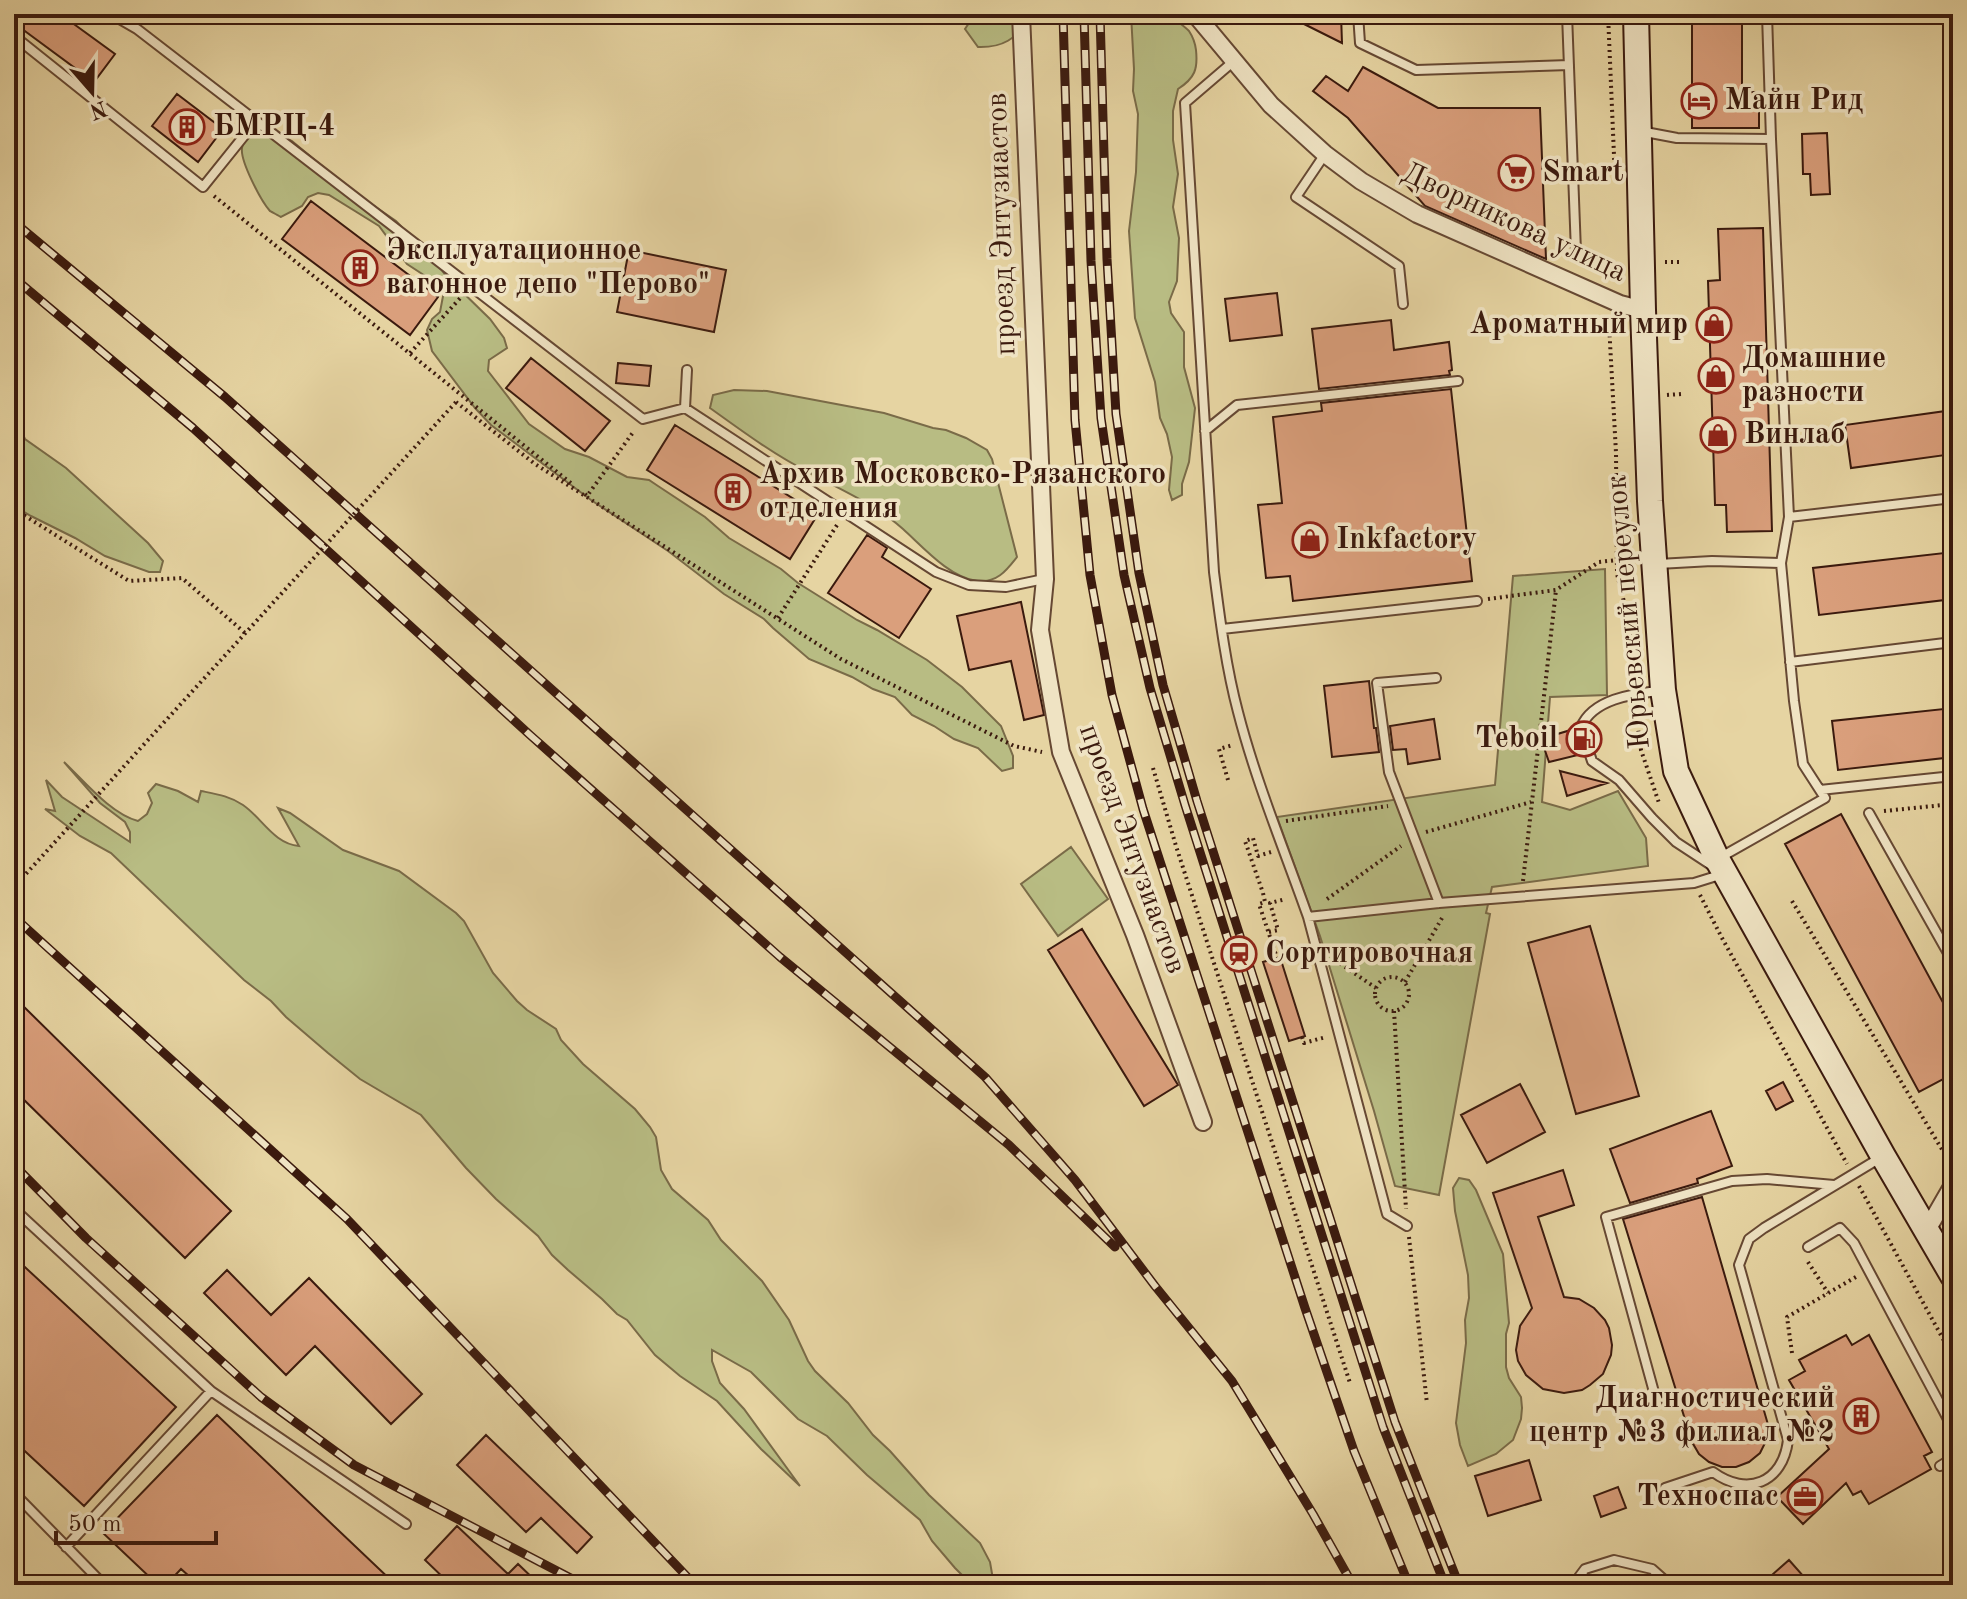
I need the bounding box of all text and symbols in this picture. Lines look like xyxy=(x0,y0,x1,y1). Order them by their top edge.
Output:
north arrow xyxy=(52,52,132,132)
hotel icon: Майн Рид xyxy=(1680,82,1718,120)
place label: Майн Рид xyxy=(1725,86,1863,116)
street label: проезд Энтузиастов xyxy=(982,92,1022,356)
text: N xyxy=(86,96,110,122)
building icon: БМРЦ-4 xyxy=(168,108,206,146)
place label: БМРЦ-4 xyxy=(213,112,335,142)
supermarket icon: Smart xyxy=(1497,154,1535,192)
street label: Дворникова улица xyxy=(1397,158,1631,288)
place label: Smart xyxy=(1542,158,1624,188)
place label: Эксплуатационное вагонное депо "Перово" xyxy=(386,236,710,300)
building icon: Эксплуатационное вагонное депо "Перово" xyxy=(341,249,379,287)
shop icon: Ароматный мир xyxy=(1695,306,1733,344)
place label: Ароматный мир xyxy=(1469,310,1688,340)
place label: Домашние разности xyxy=(1742,344,1886,408)
shop icon: Домашние разности xyxy=(1697,357,1735,395)
shop icon: Винлаб xyxy=(1699,416,1737,454)
place label: Винлаб xyxy=(1744,420,1846,450)
place label: Архив Московско-Рязанского отделения xyxy=(759,460,1166,524)
building icon: Архив Московско-Рязанского отделения xyxy=(714,473,752,511)
street label: Юрьевский переулок xyxy=(1602,473,1656,751)
shop icon: Inkfactory xyxy=(1291,521,1329,559)
place label: Inkfactory xyxy=(1336,525,1477,555)
street label: проезд Энтузиастов xyxy=(1073,720,1191,978)
fuel station icon: Teboil xyxy=(1565,720,1603,758)
place label: Teboil xyxy=(1475,724,1558,754)
station icon: Сортировочная xyxy=(1220,935,1258,973)
place label: Сортировочная xyxy=(1265,939,1473,969)
place label: Диагностический центр №3 филиал №2 xyxy=(1529,1384,1835,1448)
building icon: Диагностический центр №3 филиал №2 xyxy=(1842,1397,1880,1435)
office icon: Техноспас xyxy=(1786,1478,1824,1516)
place label: Техноспас xyxy=(1637,1482,1779,1512)
scale bar xyxy=(56,1495,216,1545)
text: 50 m xyxy=(68,1513,122,1537)

